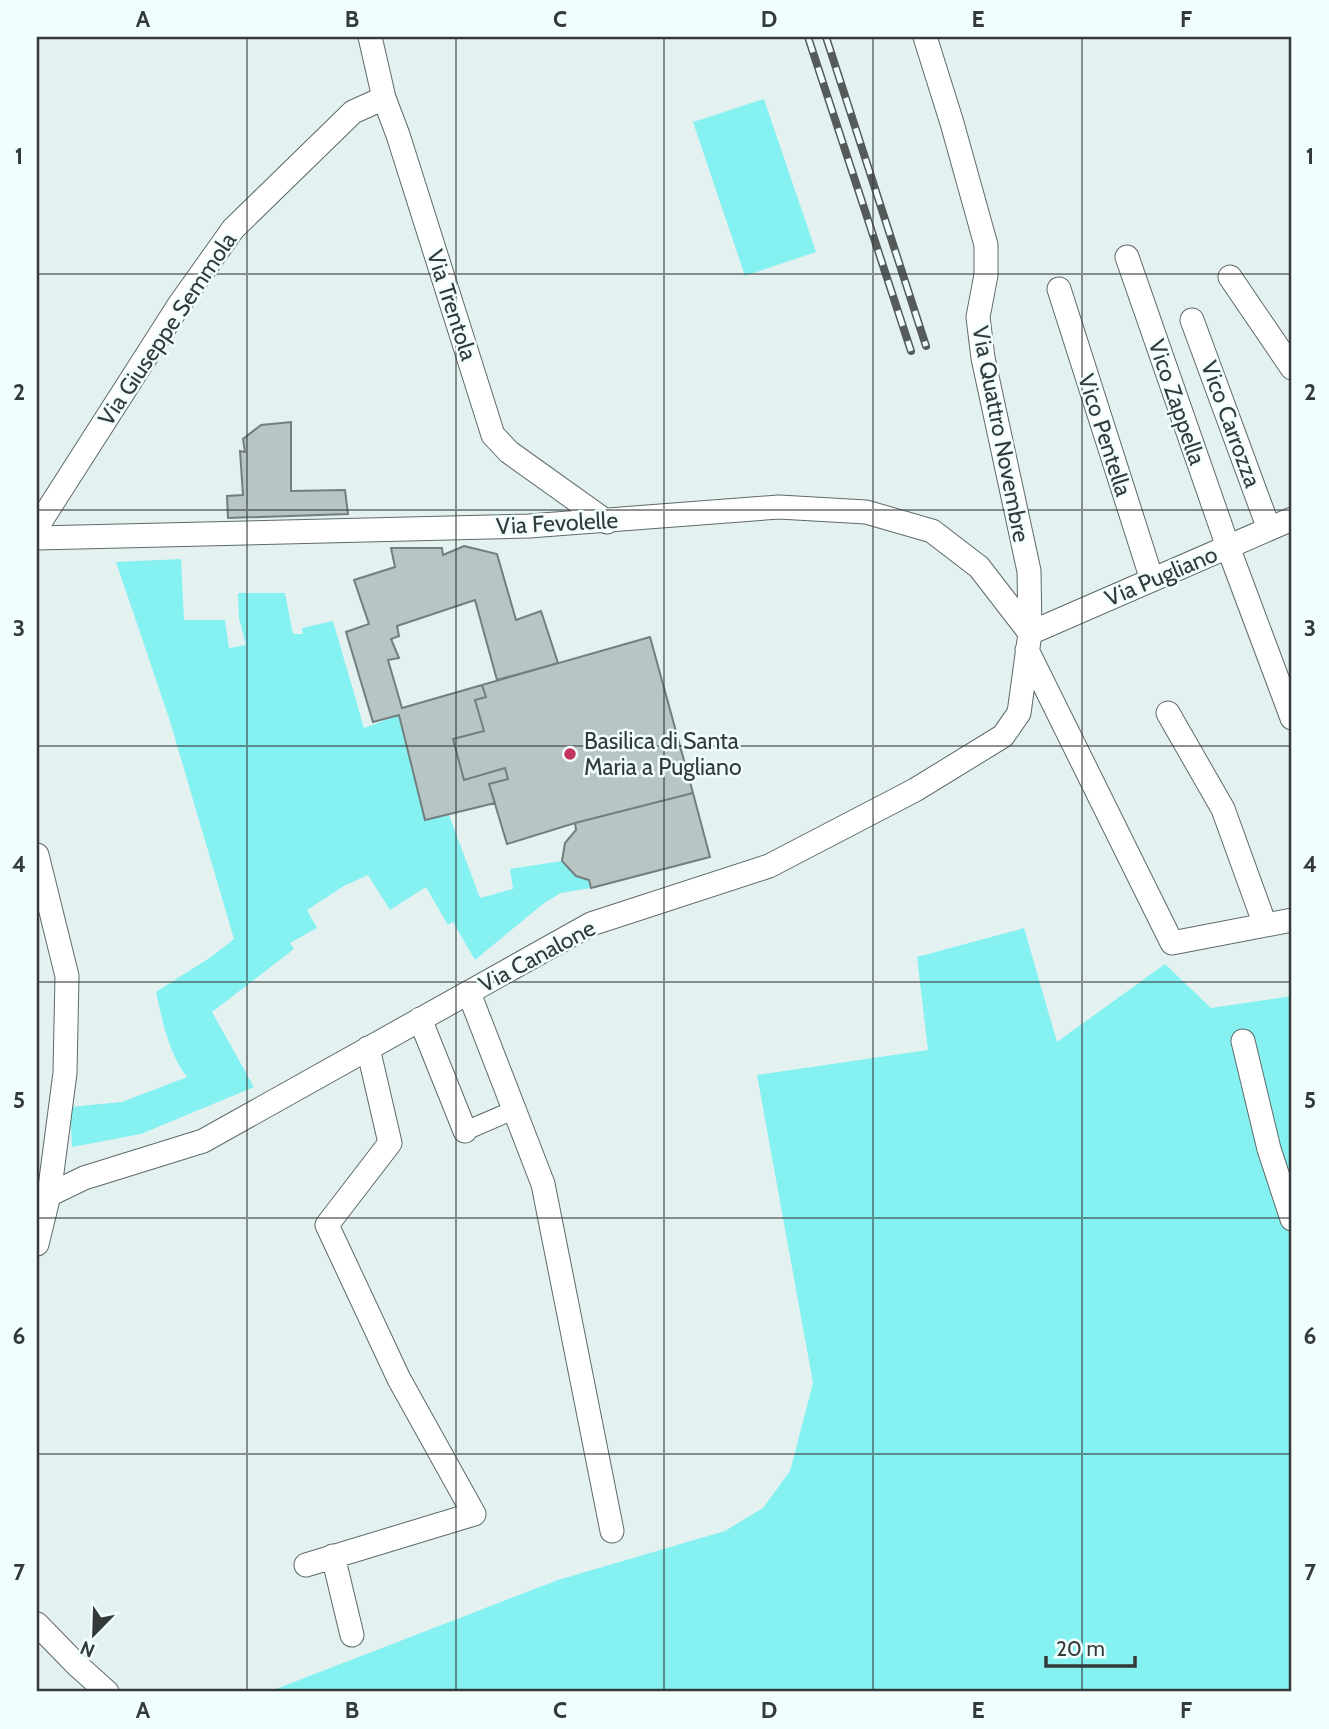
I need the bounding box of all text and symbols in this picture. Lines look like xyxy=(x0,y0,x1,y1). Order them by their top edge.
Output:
text: A xyxy=(136,5,151,33)
text: B xyxy=(345,5,359,33)
text: C xyxy=(553,5,567,33)
text: D xyxy=(761,5,777,33)
text: E xyxy=(971,5,985,33)
text: F xyxy=(1180,5,1192,33)
text: 1 xyxy=(15,142,23,170)
text: 1 xyxy=(1306,142,1314,170)
street label: Via Giuseppe Semmola xyxy=(92,227,242,431)
street label: Via Trentola xyxy=(421,246,483,364)
street label: Via Quattro Novembre xyxy=(966,323,1036,545)
street label: Vico Zappella xyxy=(1142,336,1212,468)
street label: Vico Carrozza xyxy=(1195,357,1267,491)
street label: Vico Pentella xyxy=(1072,370,1138,500)
text: 2 xyxy=(13,378,25,406)
text: 2 xyxy=(1304,378,1316,406)
street label: Via Fevolelle xyxy=(495,506,619,540)
street label: Via Pugliano xyxy=(1101,540,1221,612)
text: 3 xyxy=(13,614,25,642)
text: 3 xyxy=(1304,614,1316,642)
place label: Basilica di Santa Maria a Pugliano xyxy=(584,727,742,781)
marker: Basilica di Santa Maria a Pugliano xyxy=(562,746,578,762)
text: 4 xyxy=(12,850,26,878)
text: 4 xyxy=(1303,850,1317,878)
street label: Via Canalone xyxy=(474,914,600,998)
text: 5 xyxy=(13,1086,25,1114)
text: 5 xyxy=(1304,1086,1316,1114)
text: 6 xyxy=(13,1322,25,1350)
text: 6 xyxy=(1304,1322,1316,1350)
text: 7 xyxy=(13,1558,25,1586)
text: 7 xyxy=(1304,1558,1316,1586)
north arrow xyxy=(60,1600,130,1670)
scale bar xyxy=(1046,1624,1135,1668)
text: N xyxy=(77,1636,98,1662)
text: 20 m xyxy=(1056,1636,1105,1661)
text: A xyxy=(136,1696,151,1724)
text: B xyxy=(345,1696,359,1724)
text: C xyxy=(553,1696,567,1724)
text: D xyxy=(761,1696,777,1724)
text: E xyxy=(971,1696,985,1724)
text: F xyxy=(1180,1696,1192,1724)

